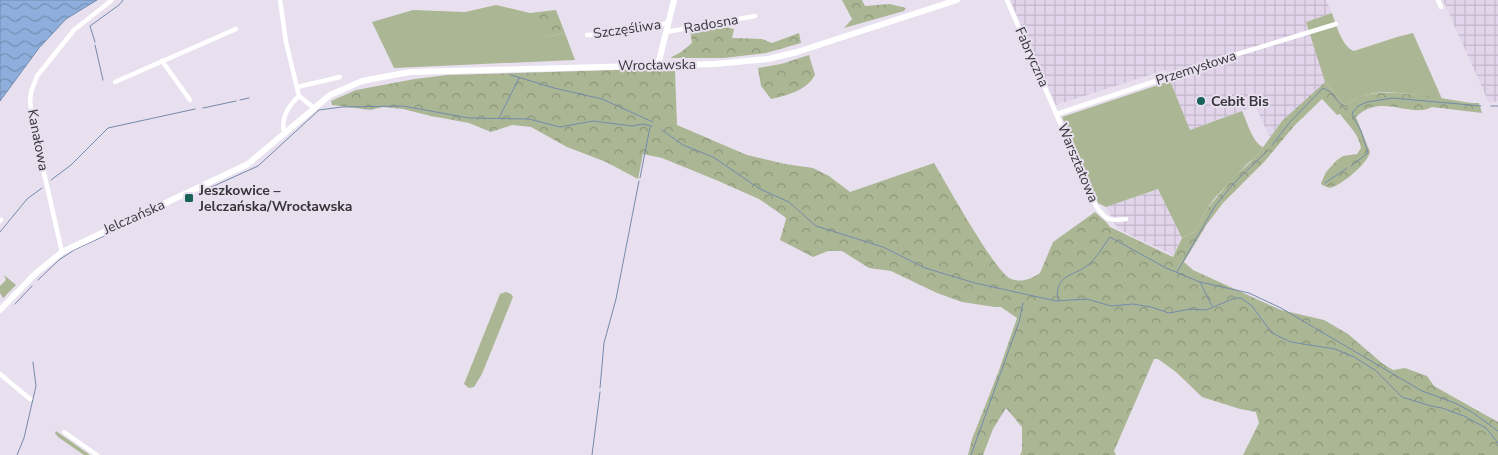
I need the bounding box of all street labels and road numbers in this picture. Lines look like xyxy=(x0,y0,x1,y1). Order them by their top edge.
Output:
street label: Radosna xyxy=(682,10,740,38)
street label: Szczęśliwa xyxy=(592,15,662,43)
street label: Fabryczna xyxy=(1010,24,1054,90)
street label: Przemysłowa xyxy=(1153,46,1239,90)
street label: Wrocławska xyxy=(618,55,696,75)
street label: Kanałowa xyxy=(23,108,53,172)
street label: Warsztatowa xyxy=(1053,121,1103,205)
street label: Jelczańska xyxy=(99,195,168,239)

